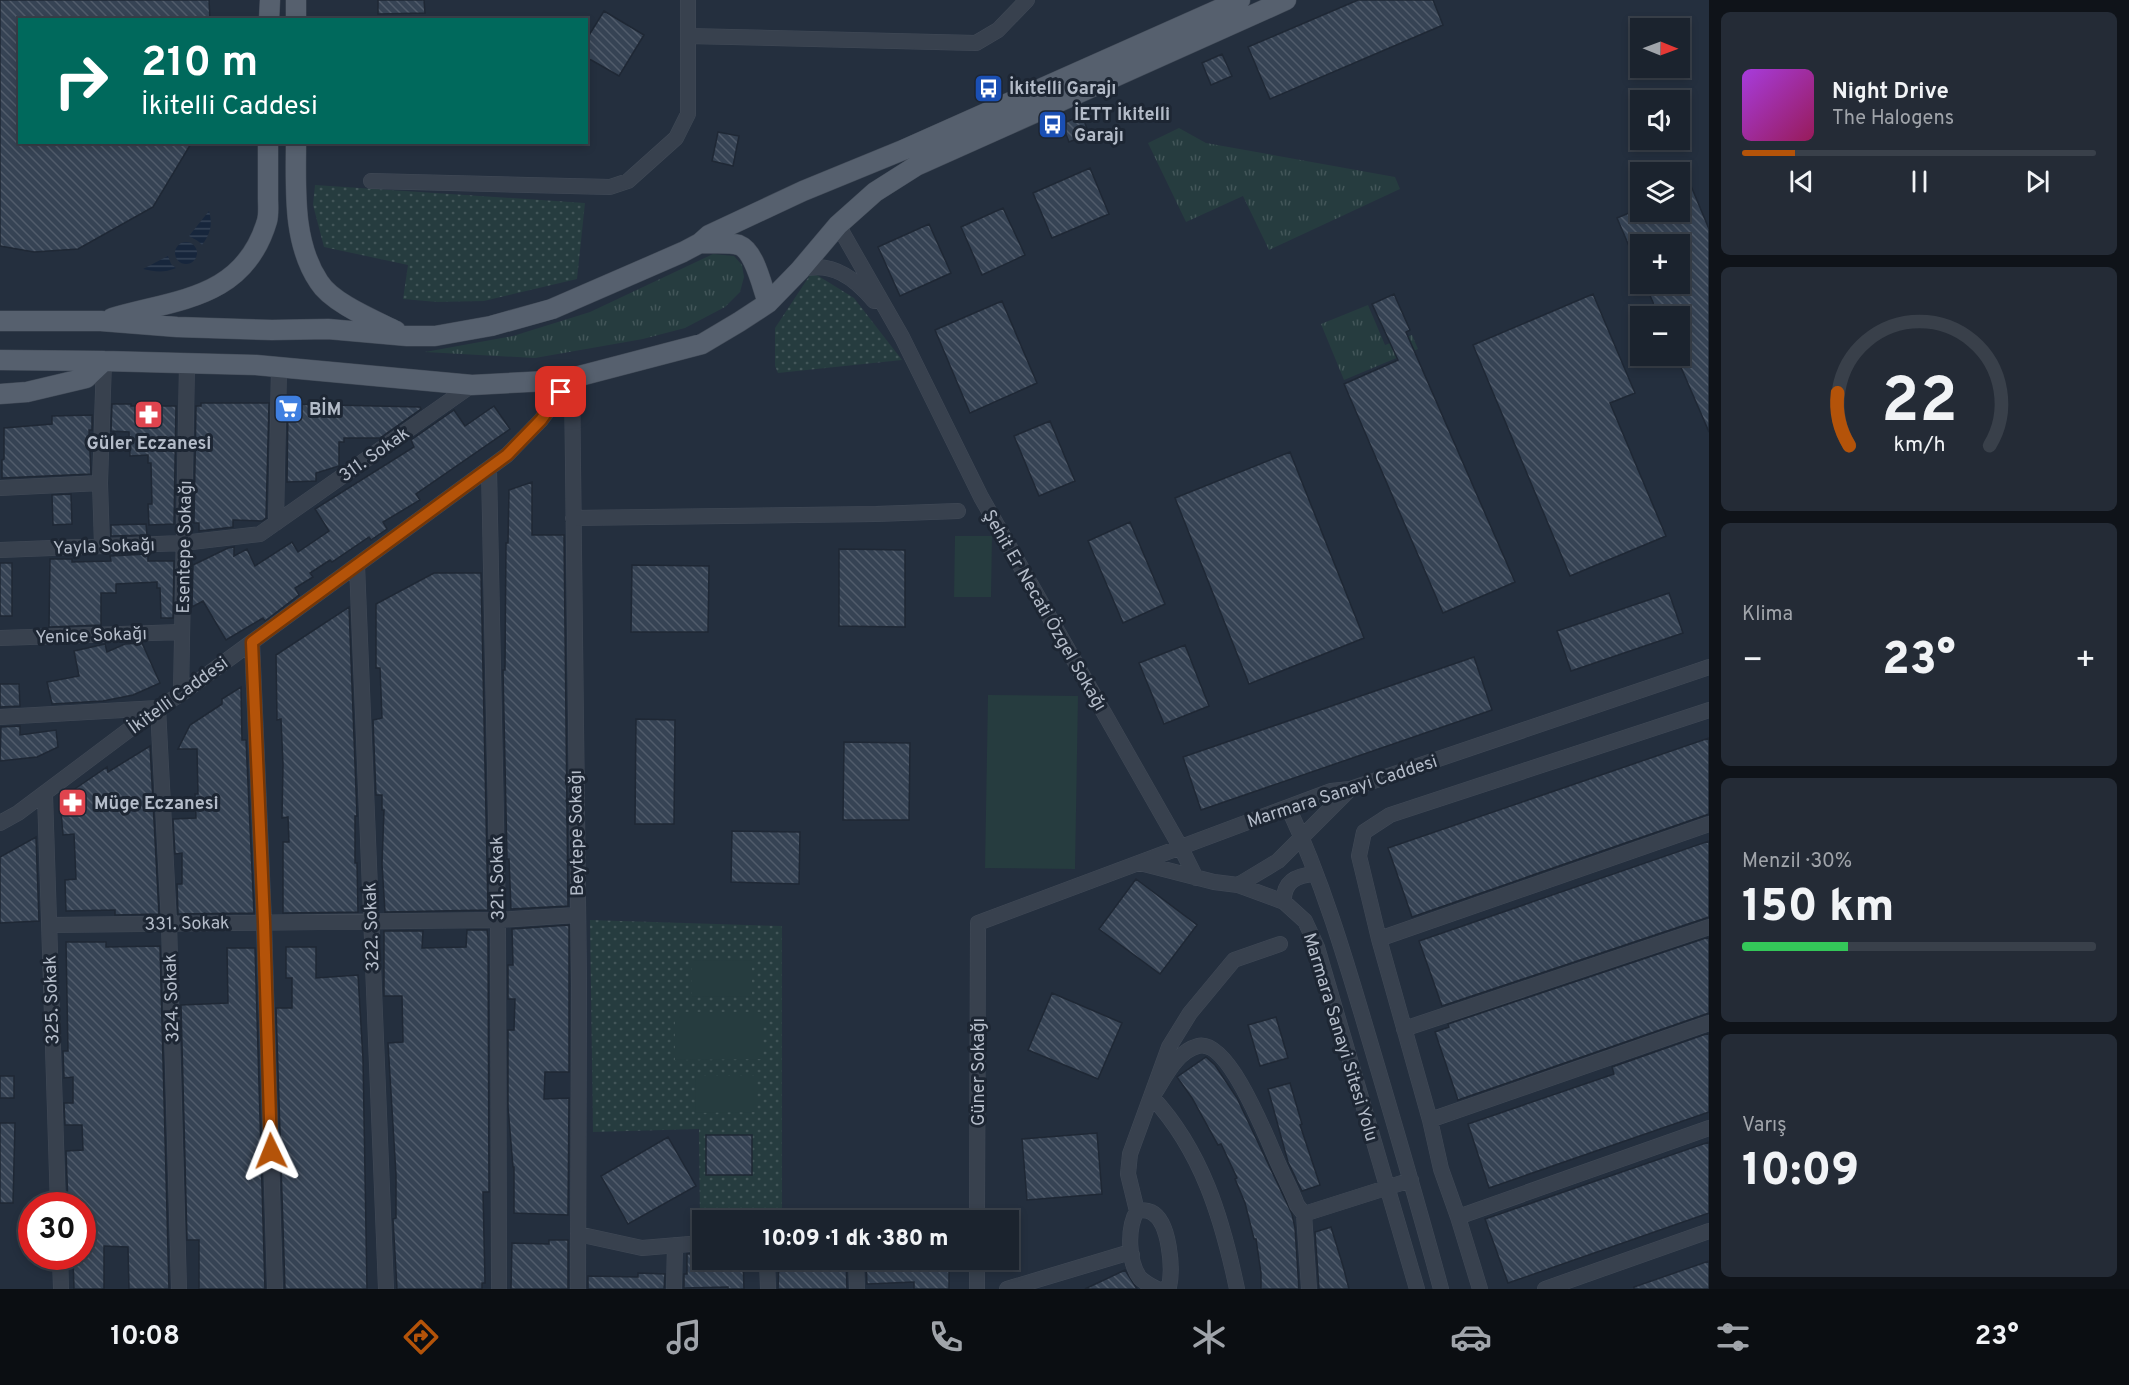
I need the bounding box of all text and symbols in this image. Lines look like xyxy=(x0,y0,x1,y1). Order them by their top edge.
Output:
north arrow xyxy=(1630,18,1690,78)
map controls xyxy=(1630,18,1690,366)
text: 210 m xyxy=(141,38,258,91)
icon: right xyxy=(42,42,120,120)
bus stop icon: İkitelli Garajı xyxy=(972,72,1004,104)
place label: İkitelli Garajı xyxy=(1009,76,1116,101)
text: Night Drive xyxy=(1832,79,1949,106)
text: İkitelli Caddesi xyxy=(141,90,318,124)
button: sound xyxy=(1630,90,1690,150)
place label: İETT İkitelli Garajı xyxy=(1074,102,1170,148)
text: The Halogens xyxy=(1832,106,1954,132)
bus stop icon: İETT İkitelli Garajı xyxy=(1037,108,1069,140)
button: layers xyxy=(1630,162,1690,222)
icon: previous xyxy=(1785,165,1818,198)
icon: pause xyxy=(1903,165,1936,198)
icon: next xyxy=(2021,165,2054,198)
button: + xyxy=(1630,234,1690,294)
button: − xyxy=(1630,306,1690,366)
text: 22 xyxy=(1881,365,1957,444)
pin xyxy=(535,366,586,417)
icon: arrive xyxy=(544,375,577,408)
supermarket icon: BİM xyxy=(272,393,304,425)
place label: BİM xyxy=(309,397,341,422)
pharmacy icon: Güler Eczanesi xyxy=(133,398,165,430)
street label: 311. Sokak xyxy=(335,423,415,488)
place label: Güler Eczanesi xyxy=(87,433,211,456)
text: km/h xyxy=(1893,433,1945,460)
street label: Esentepe Sokağı xyxy=(173,480,198,614)
street label: Şehit Er Necati Özgel Sokağı xyxy=(977,505,1112,715)
street label: Yayla Sokağı xyxy=(53,534,155,561)
text: Klima xyxy=(1742,602,1793,628)
street label: Yenice Sokağı xyxy=(35,623,147,650)
text: 23° xyxy=(1882,633,1956,690)
text: − xyxy=(1742,641,1763,683)
text: + xyxy=(2075,641,2096,683)
street label: İkitelli Caddesi xyxy=(123,651,233,740)
street label: Marmara Sanayi Caddesi xyxy=(1245,751,1440,834)
street label: Beytepe Sokağı xyxy=(565,770,590,896)
pharmacy icon: Müge Eczanesi xyxy=(57,787,89,819)
place label: Müge Eczanesi xyxy=(94,793,219,816)
street label: 321. Sokak xyxy=(486,835,511,921)
text: Menzil · 30% xyxy=(1742,849,1852,875)
text: 150 km xyxy=(1742,880,1894,937)
street label: 322. Sokak xyxy=(359,882,386,972)
street label: 331. Sokak xyxy=(144,912,230,937)
street label: Marmara Sanayi Sitesi Yolu xyxy=(1297,930,1382,1145)
street label: 324. Sokak xyxy=(159,953,186,1043)
street label: 325. Sokak xyxy=(39,955,66,1045)
street label: Güner Sokağı xyxy=(968,1018,991,1126)
text: Varış xyxy=(1742,1113,1787,1139)
position arrow xyxy=(239,1119,303,1183)
text: 10:09 xyxy=(1742,1144,1859,1201)
speed limit sign: 30 xyxy=(18,1192,96,1270)
text: 10:09 · 1 dk · 380 m xyxy=(762,1226,949,1253)
icon: directions xyxy=(400,1316,442,1358)
icon: music xyxy=(663,1316,705,1358)
icon: phone xyxy=(925,1316,967,1358)
icon: climate xyxy=(1188,1316,1230,1358)
icon: car xyxy=(1450,1316,1492,1358)
icon: filters xyxy=(1712,1316,1754,1358)
text: 10:08 xyxy=(110,1320,180,1354)
text: 23° xyxy=(1975,1320,2019,1354)

